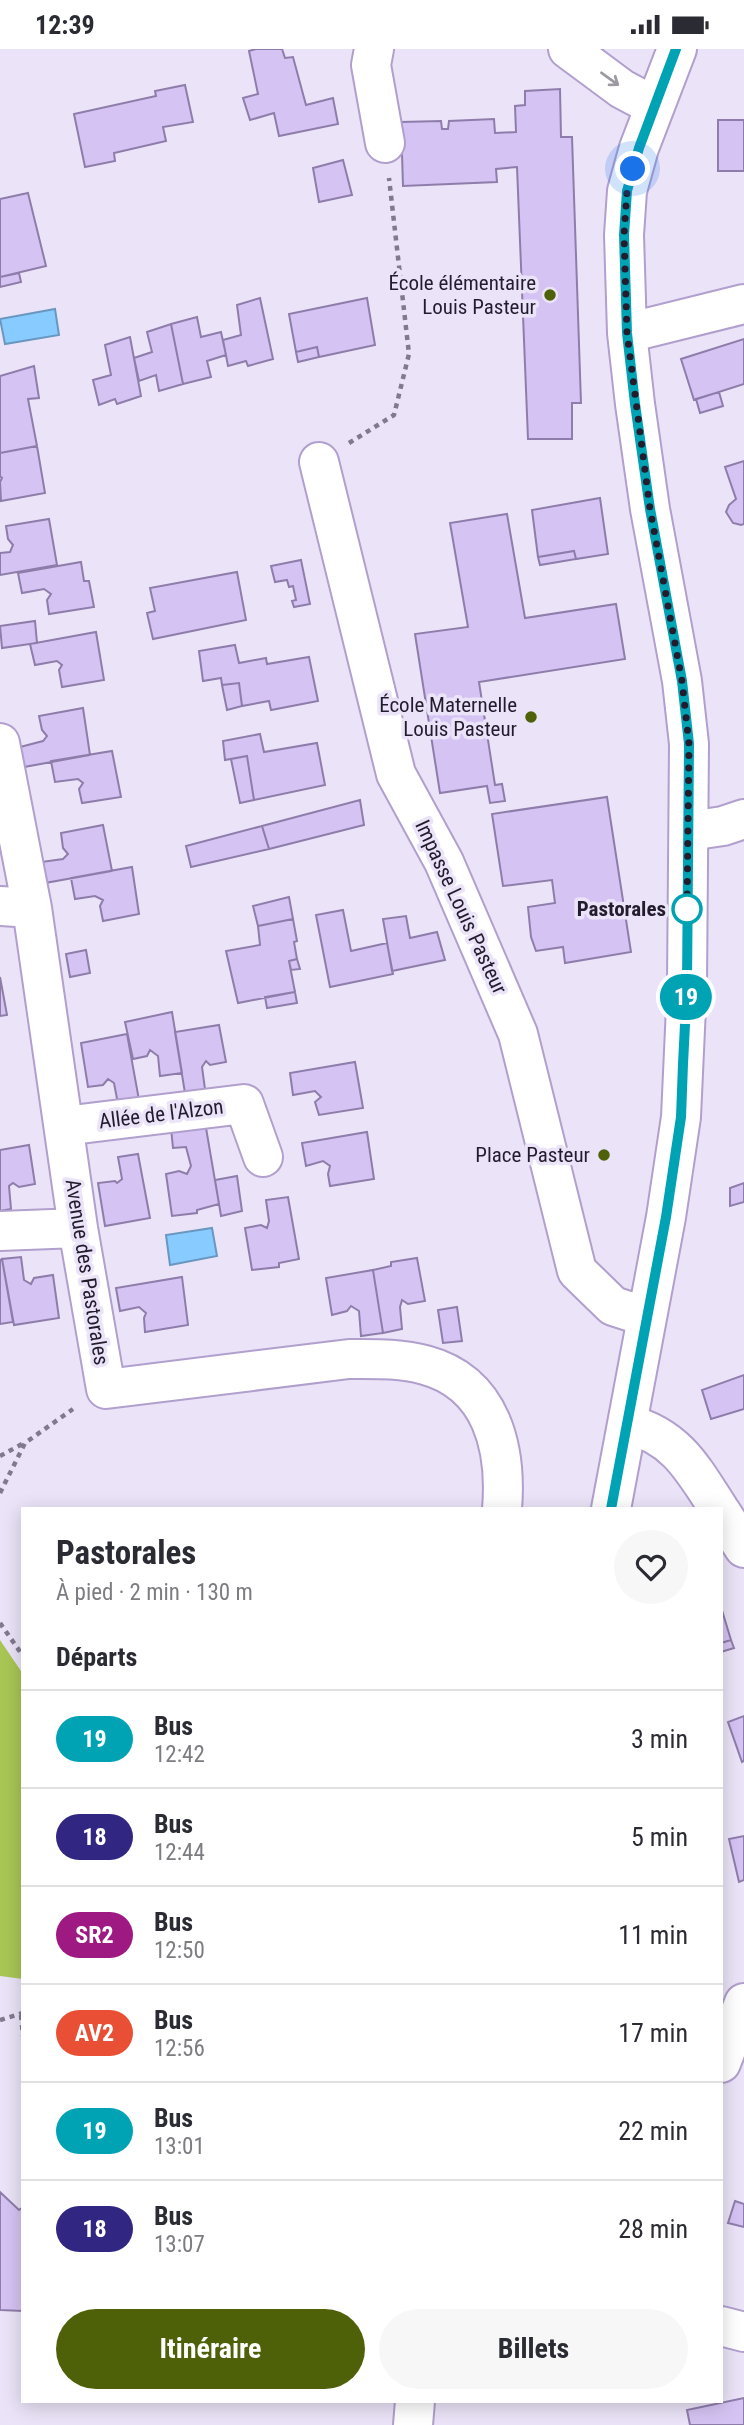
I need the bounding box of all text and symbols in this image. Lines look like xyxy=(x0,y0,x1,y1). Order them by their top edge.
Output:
text: 12:39 xyxy=(35,10,95,40)
one-way arrow xyxy=(600,72,619,87)
your location xyxy=(615,151,650,186)
place label: École élémentaire Louis Pasteur xyxy=(389,271,536,319)
marker: École élémentaire Louis Pasteur xyxy=(542,287,558,303)
place label: École Maternelle Louis Pasteur xyxy=(379,693,517,741)
marker: École Maternelle Louis Pasteur xyxy=(523,709,539,725)
street label: Impasse Louis Pasteur xyxy=(410,816,512,998)
marker: Pastorales xyxy=(672,894,702,924)
place label: Pastorales xyxy=(577,897,666,921)
line badge: 19 xyxy=(654,974,718,1020)
text: 19 xyxy=(674,983,698,1011)
street label: Allée de l'Alzon xyxy=(97,1094,225,1134)
place label: Place Pasteur xyxy=(475,1143,590,1167)
marker: Place Pasteur xyxy=(596,1147,612,1163)
street label: Avenue des Pastorales xyxy=(60,1177,114,1367)
button: heart xyxy=(614,1530,688,1604)
text: Pastorales xyxy=(56,1533,196,1572)
text: À pied · 2 min · 130 m xyxy=(56,1579,253,1606)
text: Départs xyxy=(56,1642,137,1672)
text: Bus xyxy=(154,1711,193,1741)
text: 3 min xyxy=(631,1724,688,1754)
text: 19 xyxy=(82,1725,107,1753)
text: 12:42 xyxy=(154,1741,205,1768)
text: Bus xyxy=(154,1809,193,1839)
text: 5 min xyxy=(631,1822,688,1852)
text: 18 xyxy=(82,1823,107,1851)
text: 12:44 xyxy=(154,1839,205,1866)
text: Bus xyxy=(154,1907,193,1937)
text: 11 min xyxy=(618,1920,688,1950)
text: SR2 xyxy=(75,1921,114,1949)
text: 12:50 xyxy=(154,1937,205,1964)
text: Bus xyxy=(154,2005,193,2035)
text: 17 min xyxy=(618,2018,688,2048)
text: AV2 xyxy=(75,2019,114,2047)
text: 12:56 xyxy=(154,2035,205,2062)
text: Bus xyxy=(154,2103,193,2133)
text: 22 min xyxy=(618,2116,688,2146)
text: 19 xyxy=(82,2117,107,2145)
text: 13:01 xyxy=(154,2133,205,2160)
text: Bus xyxy=(154,2201,193,2231)
text: 28 min xyxy=(618,2214,688,2244)
text: 18 xyxy=(82,2215,107,2243)
text: 13:07 xyxy=(154,2231,205,2258)
button: Itinéraire xyxy=(56,2309,365,2389)
button: Billets xyxy=(379,2309,688,2389)

